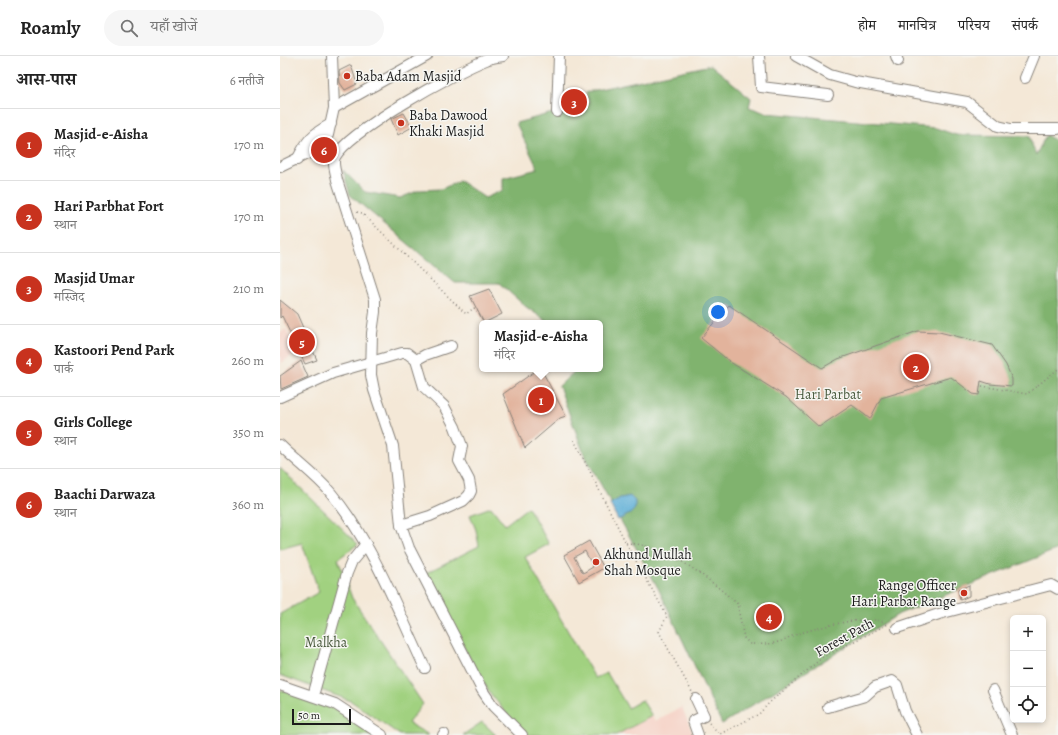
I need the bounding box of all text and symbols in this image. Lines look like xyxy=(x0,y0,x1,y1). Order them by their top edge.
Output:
search box xyxy=(104,10,384,46)
text: Roamly xyxy=(20,15,80,41)
text: यहाँ खोजें xyxy=(150,16,197,36)
text: होम xyxy=(858,16,876,35)
text: मानचित्र xyxy=(898,16,936,35)
text: परिचय xyxy=(958,16,990,35)
text: संपर्क xyxy=(1012,16,1038,35)
icon: search xyxy=(118,17,140,39)
place label: Baba Adam Masjid xyxy=(355,67,462,86)
text: आस-पास xyxy=(16,68,76,91)
marker: Baba Adam Masjid xyxy=(342,71,352,81)
text: 6 नतीजे xyxy=(230,72,264,89)
pin: 3 xyxy=(561,87,587,117)
place label: Baba Dawood Khaki Masjid xyxy=(409,106,488,141)
marker: Baba Dawood Khaki Masjid xyxy=(396,118,406,128)
text: Masjid-e-Aisha xyxy=(54,124,148,144)
pin: 6 xyxy=(311,135,337,165)
text: 1 xyxy=(27,136,31,153)
text: 170 m xyxy=(234,136,264,153)
text: मंदिर xyxy=(54,144,75,161)
text: Hari Parbhat Fort xyxy=(54,196,164,216)
text: 2 xyxy=(26,208,32,225)
text: 170 m xyxy=(234,208,264,225)
text: स्थान xyxy=(54,216,77,233)
text: Masjid Umar xyxy=(54,268,135,288)
text: 3 xyxy=(26,280,32,297)
text: 210 m xyxy=(233,280,264,297)
text: मस्जिद xyxy=(54,288,84,305)
your location xyxy=(708,302,728,322)
popup xyxy=(479,320,603,372)
text: Masjid-e-Aisha xyxy=(494,326,588,346)
pin: 5 xyxy=(289,327,315,357)
text: Kastoori Pend Park xyxy=(54,340,174,360)
text: मंदिर xyxy=(494,346,515,363)
text: 4 xyxy=(26,352,32,369)
text: 260 m xyxy=(231,352,264,369)
pin: 2 xyxy=(903,352,929,382)
text: पार्क xyxy=(54,360,73,377)
pin: 1 xyxy=(528,385,554,415)
park label: Hari Parbat xyxy=(795,385,862,404)
text: Girls College xyxy=(54,412,133,432)
text: 5 xyxy=(26,424,32,441)
text: 350 m xyxy=(233,424,264,441)
text: स्थान xyxy=(54,432,77,449)
text: Baachi Darwaza xyxy=(54,484,156,504)
text: 6 xyxy=(26,496,32,513)
text: 360 m xyxy=(232,496,264,513)
text: स्थान xyxy=(54,504,77,521)
place label: Akhund Mullah Shah Mosque xyxy=(603,545,692,580)
marker: Akhund Mullah Shah Mosque xyxy=(591,557,601,567)
place label: Range Officer Hari Parbat Range xyxy=(851,576,957,611)
marker: Range Officer Hari Parbat Range xyxy=(959,588,969,598)
pin: 4 xyxy=(756,602,782,632)
street label: Forest Path xyxy=(812,613,877,661)
map controls xyxy=(1010,615,1046,723)
button: + xyxy=(1010,615,1046,651)
park label: Malkha xyxy=(305,633,348,652)
button: − xyxy=(1010,651,1046,687)
button: locate xyxy=(1010,687,1046,723)
scale bar xyxy=(292,707,351,726)
text: 50 m xyxy=(298,708,320,723)

